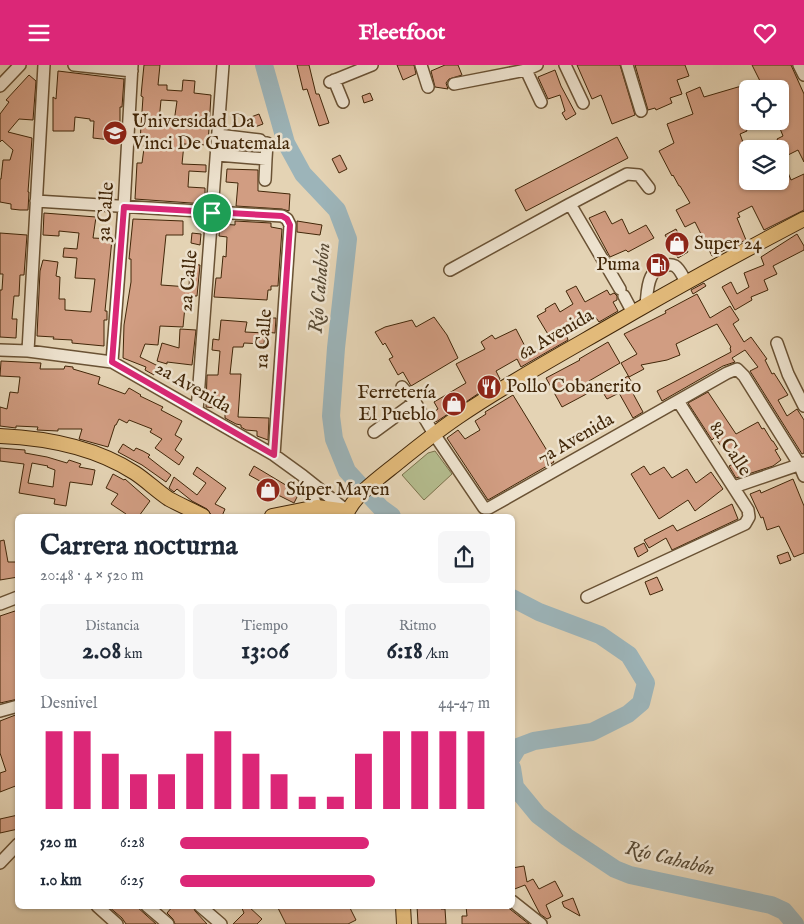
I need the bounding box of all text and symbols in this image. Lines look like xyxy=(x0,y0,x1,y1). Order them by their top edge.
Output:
icon: menu xyxy=(25,19,53,47)
text: Fleetfoot xyxy=(359,19,445,47)
icon: heart xyxy=(751,19,779,47)
map controls xyxy=(739,80,789,190)
button: locate xyxy=(739,80,789,130)
place label: Universidad Da Vinci De Guatemala xyxy=(131,110,291,156)
school or university icon: Universidad Da Vinci De Guatemala xyxy=(102,120,128,146)
button: layers xyxy=(739,140,789,190)
street label: 3a Calle xyxy=(92,181,120,243)
pin xyxy=(191,192,233,234)
icon: arrive xyxy=(198,199,226,227)
shop icon: Super 24 xyxy=(664,231,690,257)
place label: Super 24 xyxy=(694,232,763,256)
water label: Río Cahabón xyxy=(304,242,336,334)
street label: 2a Calle xyxy=(174,249,204,313)
fuel station icon: Puma xyxy=(645,252,671,278)
place label: Puma xyxy=(596,253,641,277)
street label: 6a Avenida xyxy=(514,303,599,366)
street label: 1a Calle xyxy=(250,308,278,370)
street label: 2a Avenida xyxy=(151,357,236,420)
restaurant icon: Pollo Cobanerito xyxy=(476,374,502,400)
place label: Pollo Cobanerito xyxy=(506,375,641,399)
place label: Ferretería El Pueblo xyxy=(357,381,437,427)
shop icon: Ferretería El Pueblo xyxy=(441,391,467,417)
street label: 7a Avenida xyxy=(534,407,619,470)
street label: 8a Calle xyxy=(703,417,757,481)
shop icon: Súper Mayen xyxy=(255,477,281,503)
place label: Súper Mayen xyxy=(286,478,390,502)
text: Carrera nocturna xyxy=(40,529,237,564)
button: share xyxy=(438,531,490,583)
text: 20:48 · 4 × 520 m xyxy=(40,566,144,586)
text: Distancia xyxy=(85,617,139,635)
text: Tiempo xyxy=(242,617,288,635)
text: Ritmo xyxy=(399,617,436,635)
text: 2.08 xyxy=(82,635,121,667)
text: 13:06 xyxy=(241,635,289,667)
text: 6:18 xyxy=(386,635,423,667)
text: km xyxy=(121,645,143,663)
text: /km xyxy=(423,645,449,663)
text: Desnivel xyxy=(40,694,97,714)
text: 44–47 m xyxy=(438,694,490,714)
text: 520 m xyxy=(40,833,77,853)
text: 6:28 xyxy=(120,833,145,853)
water label: Río Cahabón xyxy=(623,836,717,882)
text: 1.0 km xyxy=(40,871,82,891)
text: 6:25 xyxy=(120,871,144,891)

